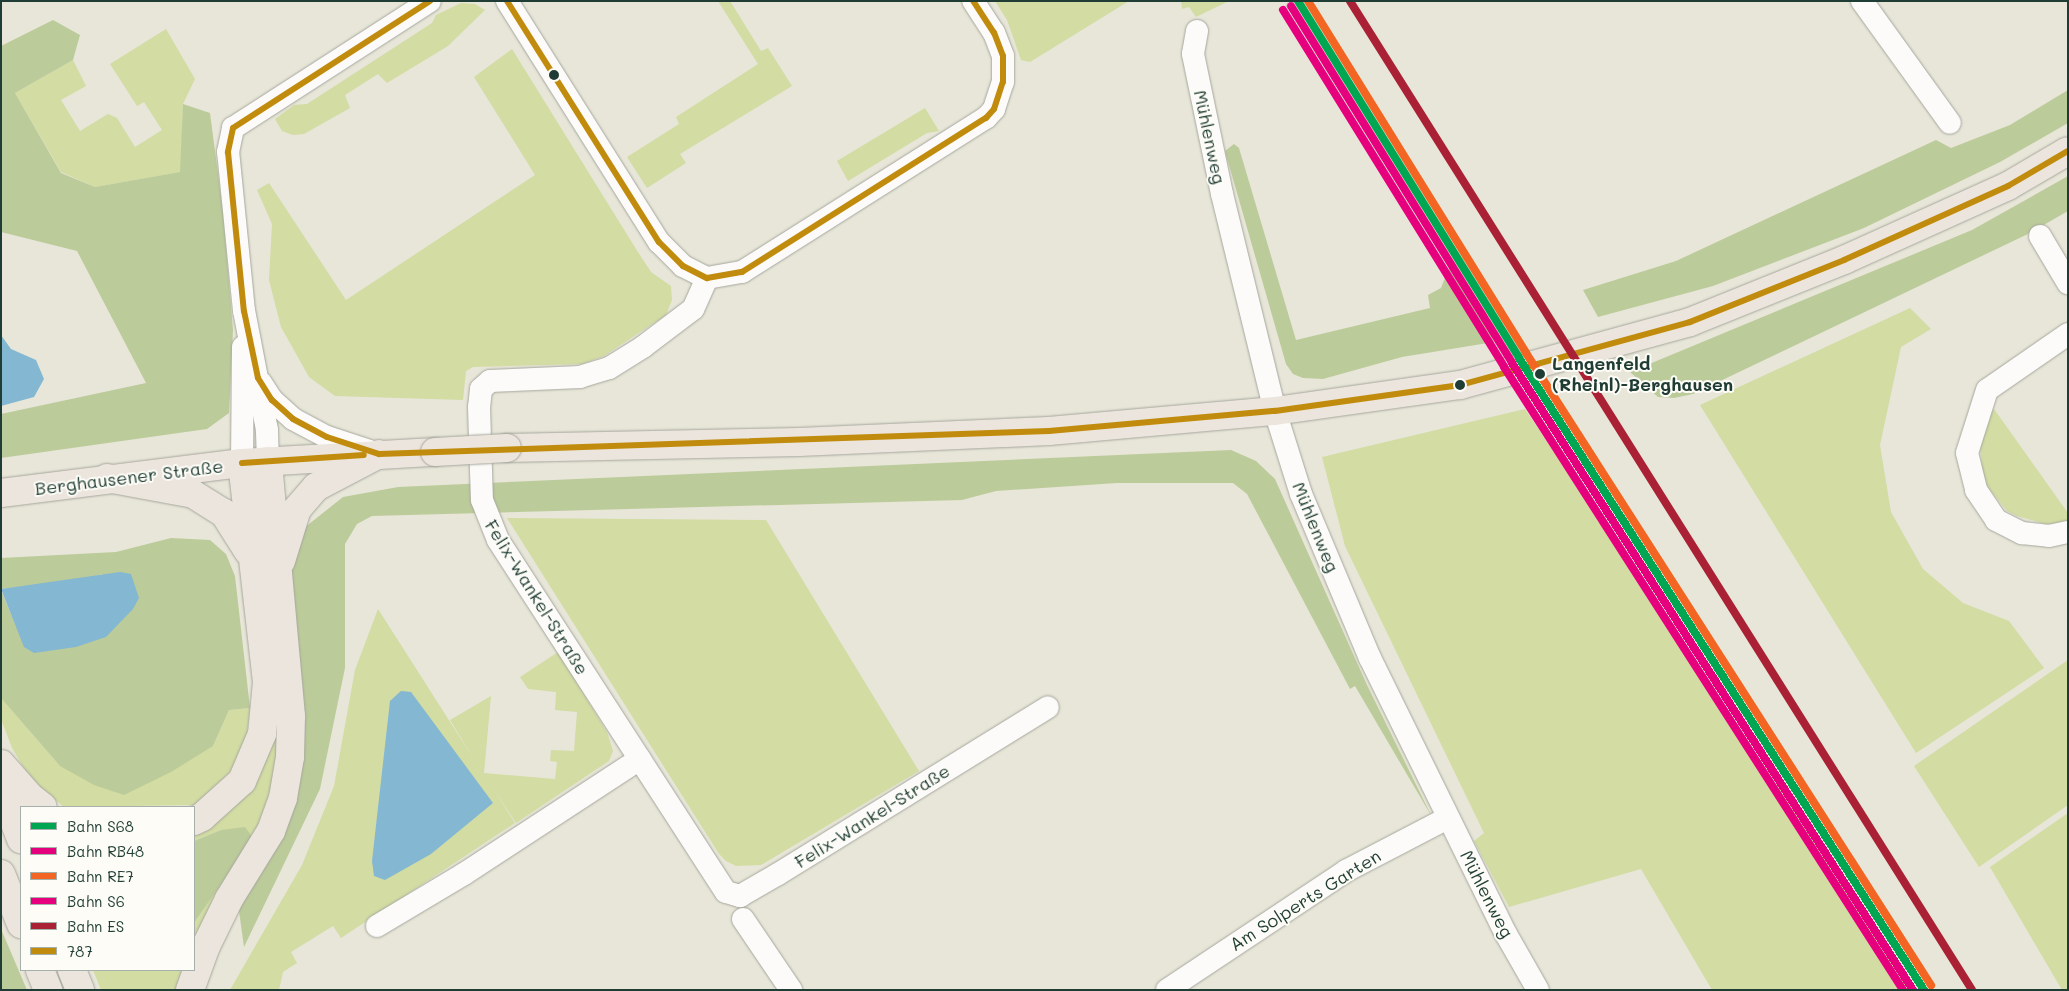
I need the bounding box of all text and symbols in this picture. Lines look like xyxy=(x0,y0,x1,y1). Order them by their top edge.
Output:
unlabelled marker xyxy=(549,70,559,80)
street label: Mühlenweg xyxy=(1190,88,1230,186)
place label: Langenfeld (Rheinl)-Berghausen xyxy=(1552,353,1733,396)
marker: Langenfeld (Rheinl)-Berghausen xyxy=(1531,365,1549,383)
unlabelled marker xyxy=(1455,380,1465,390)
street label: Berghausener Straße xyxy=(34,455,224,499)
street label: Mühlenweg xyxy=(1288,479,1344,575)
street label: Felix-Wankel-Straße xyxy=(481,516,593,678)
street label: Felix-Wankel-Straße xyxy=(791,760,953,872)
legend xyxy=(20,806,195,971)
text: Bahn S68 xyxy=(67,816,134,836)
text: Bahn RB48 xyxy=(67,841,144,861)
street label: Am Solperts Garten xyxy=(1225,845,1385,955)
street label: Mühlenweg xyxy=(1456,847,1518,941)
text: Bahn RE7 xyxy=(67,866,134,886)
text: Bahn S6 xyxy=(67,891,125,911)
text: Bahn ES xyxy=(67,916,124,936)
text: 787 xyxy=(67,941,93,961)

